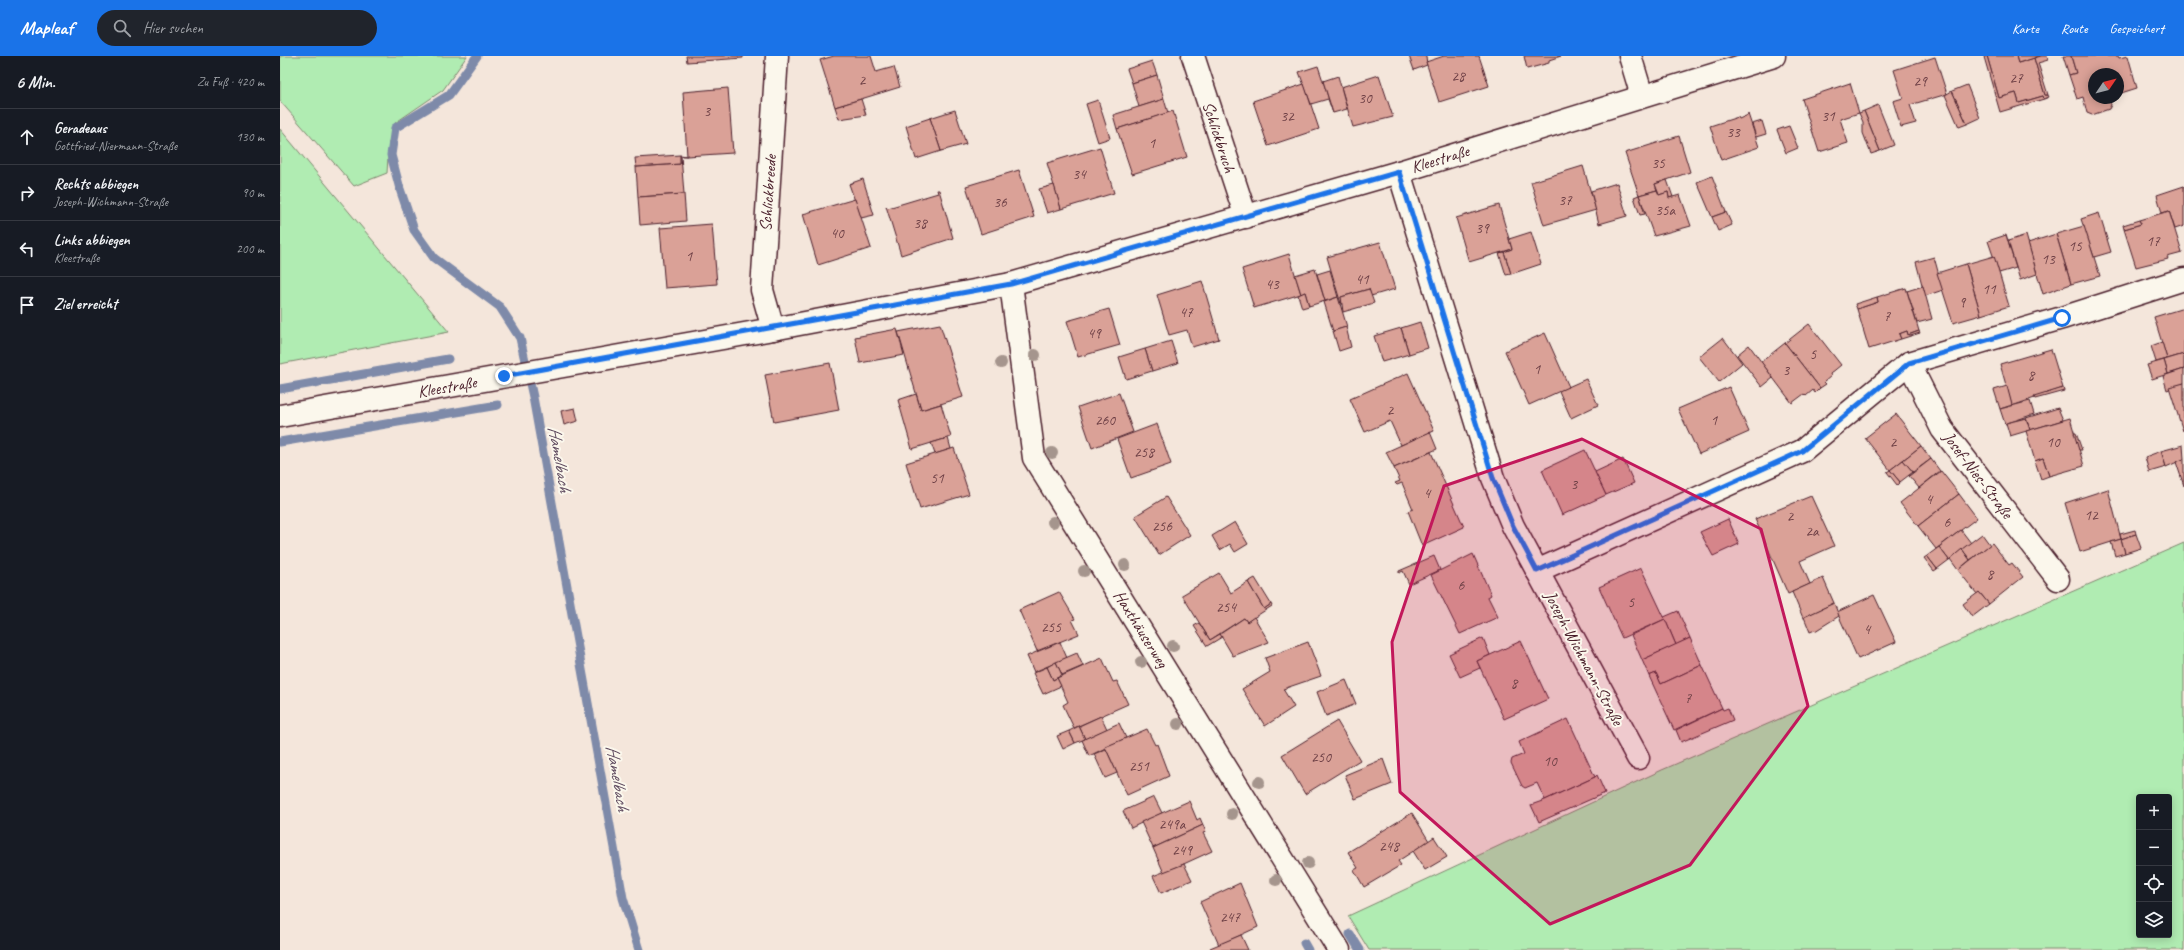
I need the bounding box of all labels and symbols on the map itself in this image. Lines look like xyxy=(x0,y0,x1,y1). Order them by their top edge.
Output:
house number: 28 xyxy=(1451,67,1466,86)
north arrow xyxy=(2088,68,2124,104)
house number: 27 xyxy=(2009,69,2024,88)
house number: 2 xyxy=(859,71,867,90)
house number: 29 xyxy=(1913,72,1928,91)
house number: 30 xyxy=(1358,89,1373,108)
street label: Schlickbruch xyxy=(1198,99,1240,175)
house number: 3 xyxy=(704,102,712,121)
house number: 32 xyxy=(1280,107,1295,126)
house number: 31 xyxy=(1821,107,1836,126)
house number: 33 xyxy=(1726,123,1741,142)
house number: 1 xyxy=(1149,134,1157,153)
street label: Kleestraße xyxy=(1409,140,1473,178)
street label: Schlickbreede xyxy=(755,153,781,232)
house number: 35 xyxy=(1651,154,1666,173)
house number: 34 xyxy=(1072,165,1087,184)
house number: 37 xyxy=(1558,191,1573,210)
house number: 36 xyxy=(993,193,1008,212)
house number: 35a xyxy=(1655,201,1676,220)
house number: 38 xyxy=(913,214,928,233)
house number: 39 xyxy=(1475,219,1490,238)
house number: 40 xyxy=(830,224,845,243)
house number: 17 xyxy=(2146,232,2161,251)
house number: 15 xyxy=(2068,237,2083,256)
house number: 1 xyxy=(686,247,694,266)
house number: 13 xyxy=(2041,250,2056,269)
house number: 41 xyxy=(1355,270,1370,289)
house number: 43 xyxy=(1265,275,1280,294)
house number: 11 xyxy=(1982,280,1997,299)
house number: 9 xyxy=(1959,293,1967,312)
house number: 47 xyxy=(1179,303,1194,322)
house number: 7 xyxy=(1884,307,1892,326)
route start xyxy=(2053,309,2071,327)
house number: 49 xyxy=(1087,324,1102,343)
house number: 5 xyxy=(1810,345,1818,364)
house number: 1 xyxy=(1534,360,1542,379)
house number: 3 xyxy=(1783,361,1791,380)
house number: 8 xyxy=(2028,366,2036,385)
route end xyxy=(495,367,513,385)
street label: Kleestraße xyxy=(416,371,480,402)
house number: 2 xyxy=(1387,401,1395,420)
house number: 260 xyxy=(1095,411,1116,430)
house number: 1 xyxy=(1711,411,1719,430)
water label: Hamelbach xyxy=(543,424,577,496)
street label: Josef-Nies-Straße xyxy=(1938,427,2018,524)
house number: 2 xyxy=(1890,433,1898,452)
house number: 10 xyxy=(2046,433,2061,452)
house number: 258 xyxy=(1134,443,1155,462)
house number: 51 xyxy=(930,469,945,488)
house number: 3 xyxy=(1571,475,1579,494)
house number: 4 xyxy=(1424,484,1432,503)
house number: 4 xyxy=(1926,490,1934,509)
house number: 12 xyxy=(2084,506,2099,525)
house number: 2 xyxy=(1787,507,1795,526)
house number: 6 xyxy=(1944,513,1952,532)
house number: 256 xyxy=(1152,517,1173,536)
house number: 2a xyxy=(1805,522,1820,541)
house number: 8 xyxy=(1987,565,1995,584)
house number: 6 xyxy=(1458,576,1466,595)
street label: Haxthäuserweg xyxy=(1109,586,1174,673)
street label: Joseph-Wichmann-Straße xyxy=(1539,586,1629,730)
house number: 5 xyxy=(1628,593,1636,612)
house number: 254 xyxy=(1216,598,1237,617)
house number: 255 xyxy=(1041,618,1062,637)
house number: 4 xyxy=(1864,620,1872,639)
house number: 8 xyxy=(1511,674,1519,693)
house number: 7 xyxy=(1685,689,1693,708)
water label: Hamelbach xyxy=(601,743,635,815)
house number: 250 xyxy=(1311,748,1332,767)
house number: 10 xyxy=(1543,752,1558,771)
house number: 251 xyxy=(1129,757,1150,776)
house number: 249a xyxy=(1159,815,1187,834)
house number: 248 xyxy=(1379,837,1400,856)
house number: 249 xyxy=(1172,841,1193,860)
house number: 247 xyxy=(1220,908,1241,927)

